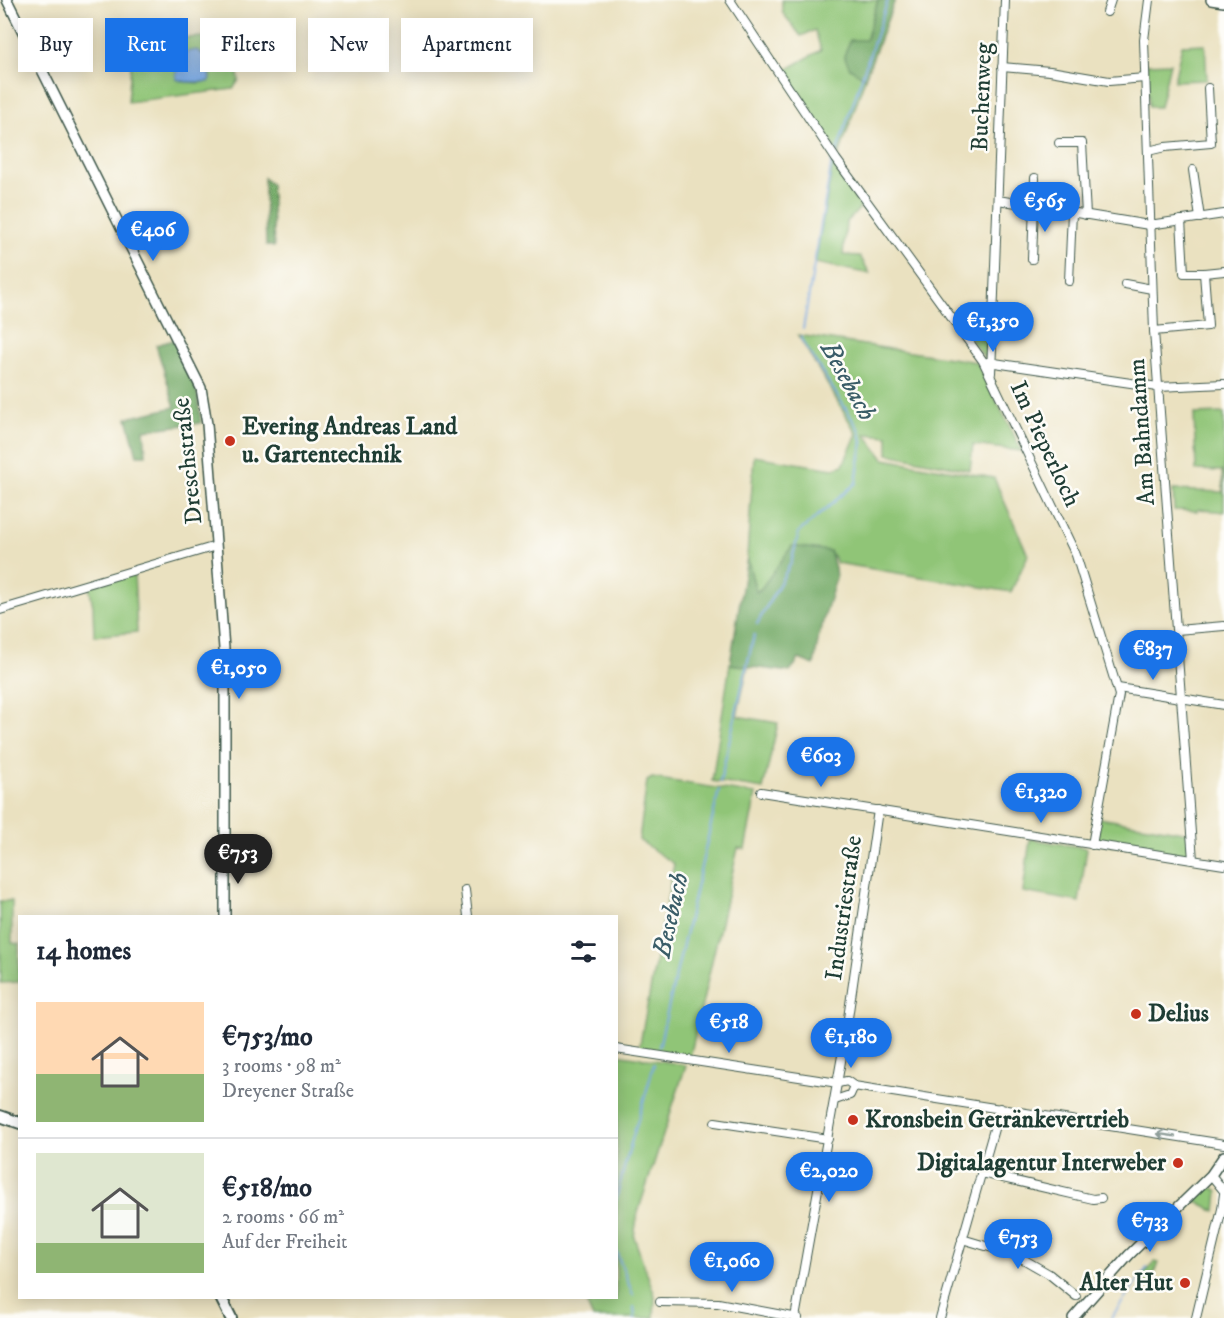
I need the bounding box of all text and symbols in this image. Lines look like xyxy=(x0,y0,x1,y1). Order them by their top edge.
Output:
chip: Buy xyxy=(18,18,93,72)
chip: Rent xyxy=(105,18,188,72)
chip: Filters xyxy=(200,18,296,72)
chip: New xyxy=(308,18,389,72)
chip: Apartment xyxy=(401,18,533,72)
street label: Buchenweg xyxy=(965,42,999,152)
pin: €565 xyxy=(1009,182,1081,233)
text: €565 xyxy=(1024,189,1066,214)
pin: €406 xyxy=(117,211,189,262)
text: €406 xyxy=(131,218,175,243)
pin: €1,350 xyxy=(944,302,1042,353)
text: €1,350 xyxy=(967,309,1019,334)
water label: Besebach xyxy=(812,335,883,427)
street label: Am Bahndamm xyxy=(1122,358,1162,506)
street label: Im Pieperloch xyxy=(1003,376,1087,512)
street label: Dreschstraße xyxy=(166,396,210,526)
place label: Evering Andreas Land u. Gartentechnik xyxy=(242,412,458,470)
marker: Evering Andreas Land u. Gartentechnik xyxy=(223,434,237,448)
pin: €837 xyxy=(1117,630,1189,681)
text: €837 xyxy=(1133,637,1173,662)
pin: €1,050 xyxy=(190,649,288,700)
text: €1,050 xyxy=(211,656,267,681)
pin: €603 xyxy=(785,737,857,788)
text: €603 xyxy=(801,744,841,769)
pin: €1,320 xyxy=(992,773,1090,824)
text: €1,320 xyxy=(1015,780,1067,805)
pin: €753 xyxy=(202,834,274,885)
street label: Industriestraße xyxy=(819,834,869,982)
text: €753 xyxy=(218,841,258,866)
water label: Besebach xyxy=(645,869,697,962)
text: 14 homes xyxy=(36,935,131,968)
icon: filters xyxy=(567,935,600,968)
place label: Delius xyxy=(1148,999,1209,1029)
pin: €518 xyxy=(693,1003,765,1054)
marker: Delius xyxy=(1129,1007,1143,1021)
text: €518 xyxy=(709,1010,749,1035)
pin: €1,180 xyxy=(802,1018,900,1069)
text: €753/mo xyxy=(222,1021,313,1054)
text: €1,180 xyxy=(825,1025,877,1050)
icon: home xyxy=(84,1026,156,1098)
text: 3 rooms · 98 m² xyxy=(222,1054,341,1079)
text: Dreyener Straße xyxy=(222,1079,354,1104)
place label: Kronsbein Getränkevertrieb xyxy=(865,1105,1129,1135)
marker: Kronsbein Getränkevertrieb xyxy=(846,1113,860,1127)
one-way arrow xyxy=(1157,1129,1177,1140)
place label: Digitalagentur Interweber xyxy=(917,1148,1167,1178)
pin: €2,020 xyxy=(780,1152,878,1203)
marker: Digitalagentur Interweber xyxy=(1171,1156,1185,1170)
text: €2,020 xyxy=(800,1159,858,1184)
text: €518/mo xyxy=(222,1172,312,1205)
icon: home xyxy=(84,1177,156,1249)
pin: €733 xyxy=(1114,1202,1186,1253)
text: 2 rooms · 66 m² xyxy=(222,1205,344,1230)
text: €733 xyxy=(1131,1209,1169,1234)
pin: €753 xyxy=(982,1219,1054,1270)
text: €753 xyxy=(998,1226,1038,1251)
text: Auf der Freiheit xyxy=(222,1230,347,1255)
pin: €1,060 xyxy=(683,1242,781,1293)
text: €1,060 xyxy=(704,1249,760,1274)
place label: Alter Hut xyxy=(1079,1268,1173,1298)
marker: Alter Hut xyxy=(1178,1276,1192,1290)

